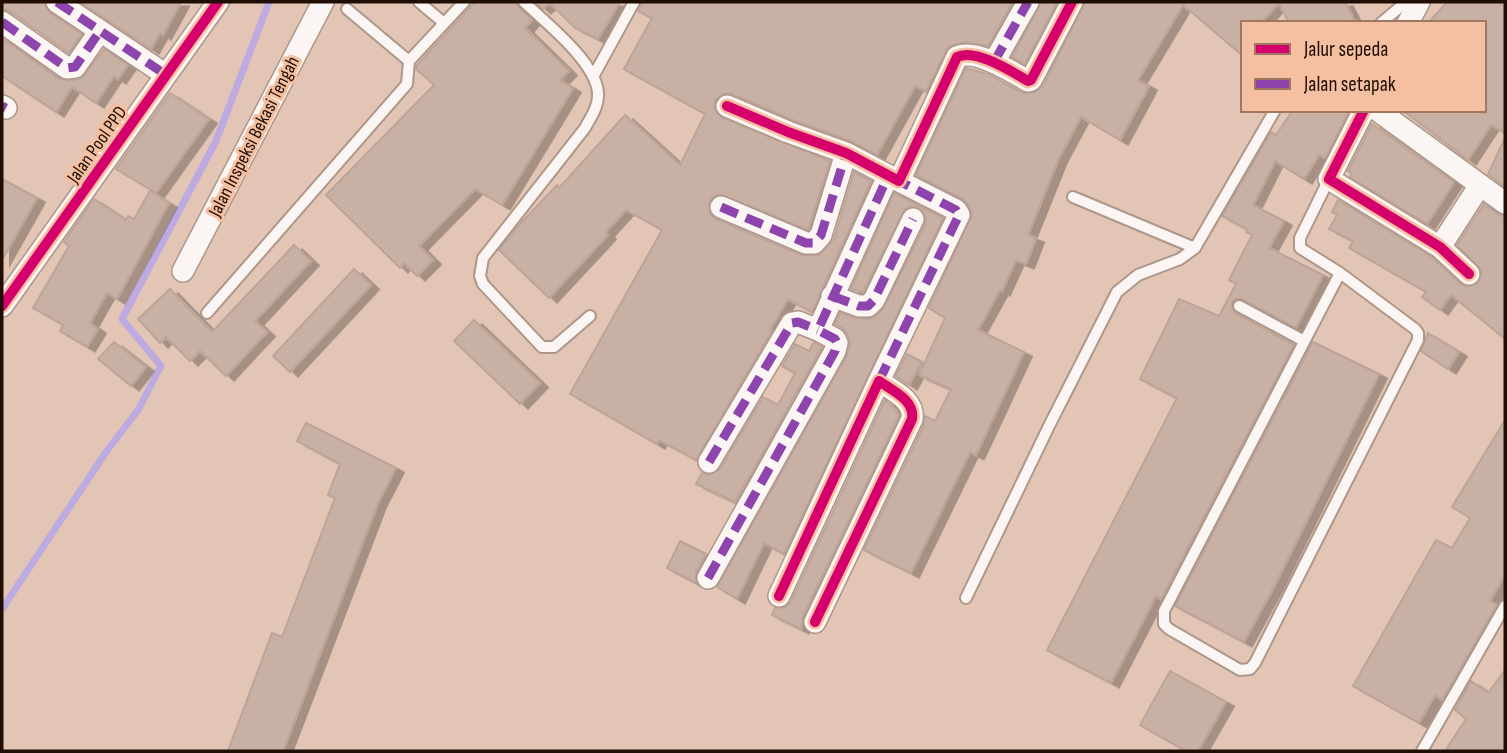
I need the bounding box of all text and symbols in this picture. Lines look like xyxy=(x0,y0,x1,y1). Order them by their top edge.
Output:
legend xyxy=(1241,21,1486,112)
text: Jalur sepeda xyxy=(1303,37,1388,62)
street label: Jalan Inspeksi Bekasi Tengah xyxy=(203,53,305,222)
text: Jalan setapak xyxy=(1303,72,1396,97)
street label: Jalan Pool PPD xyxy=(62,102,132,189)

